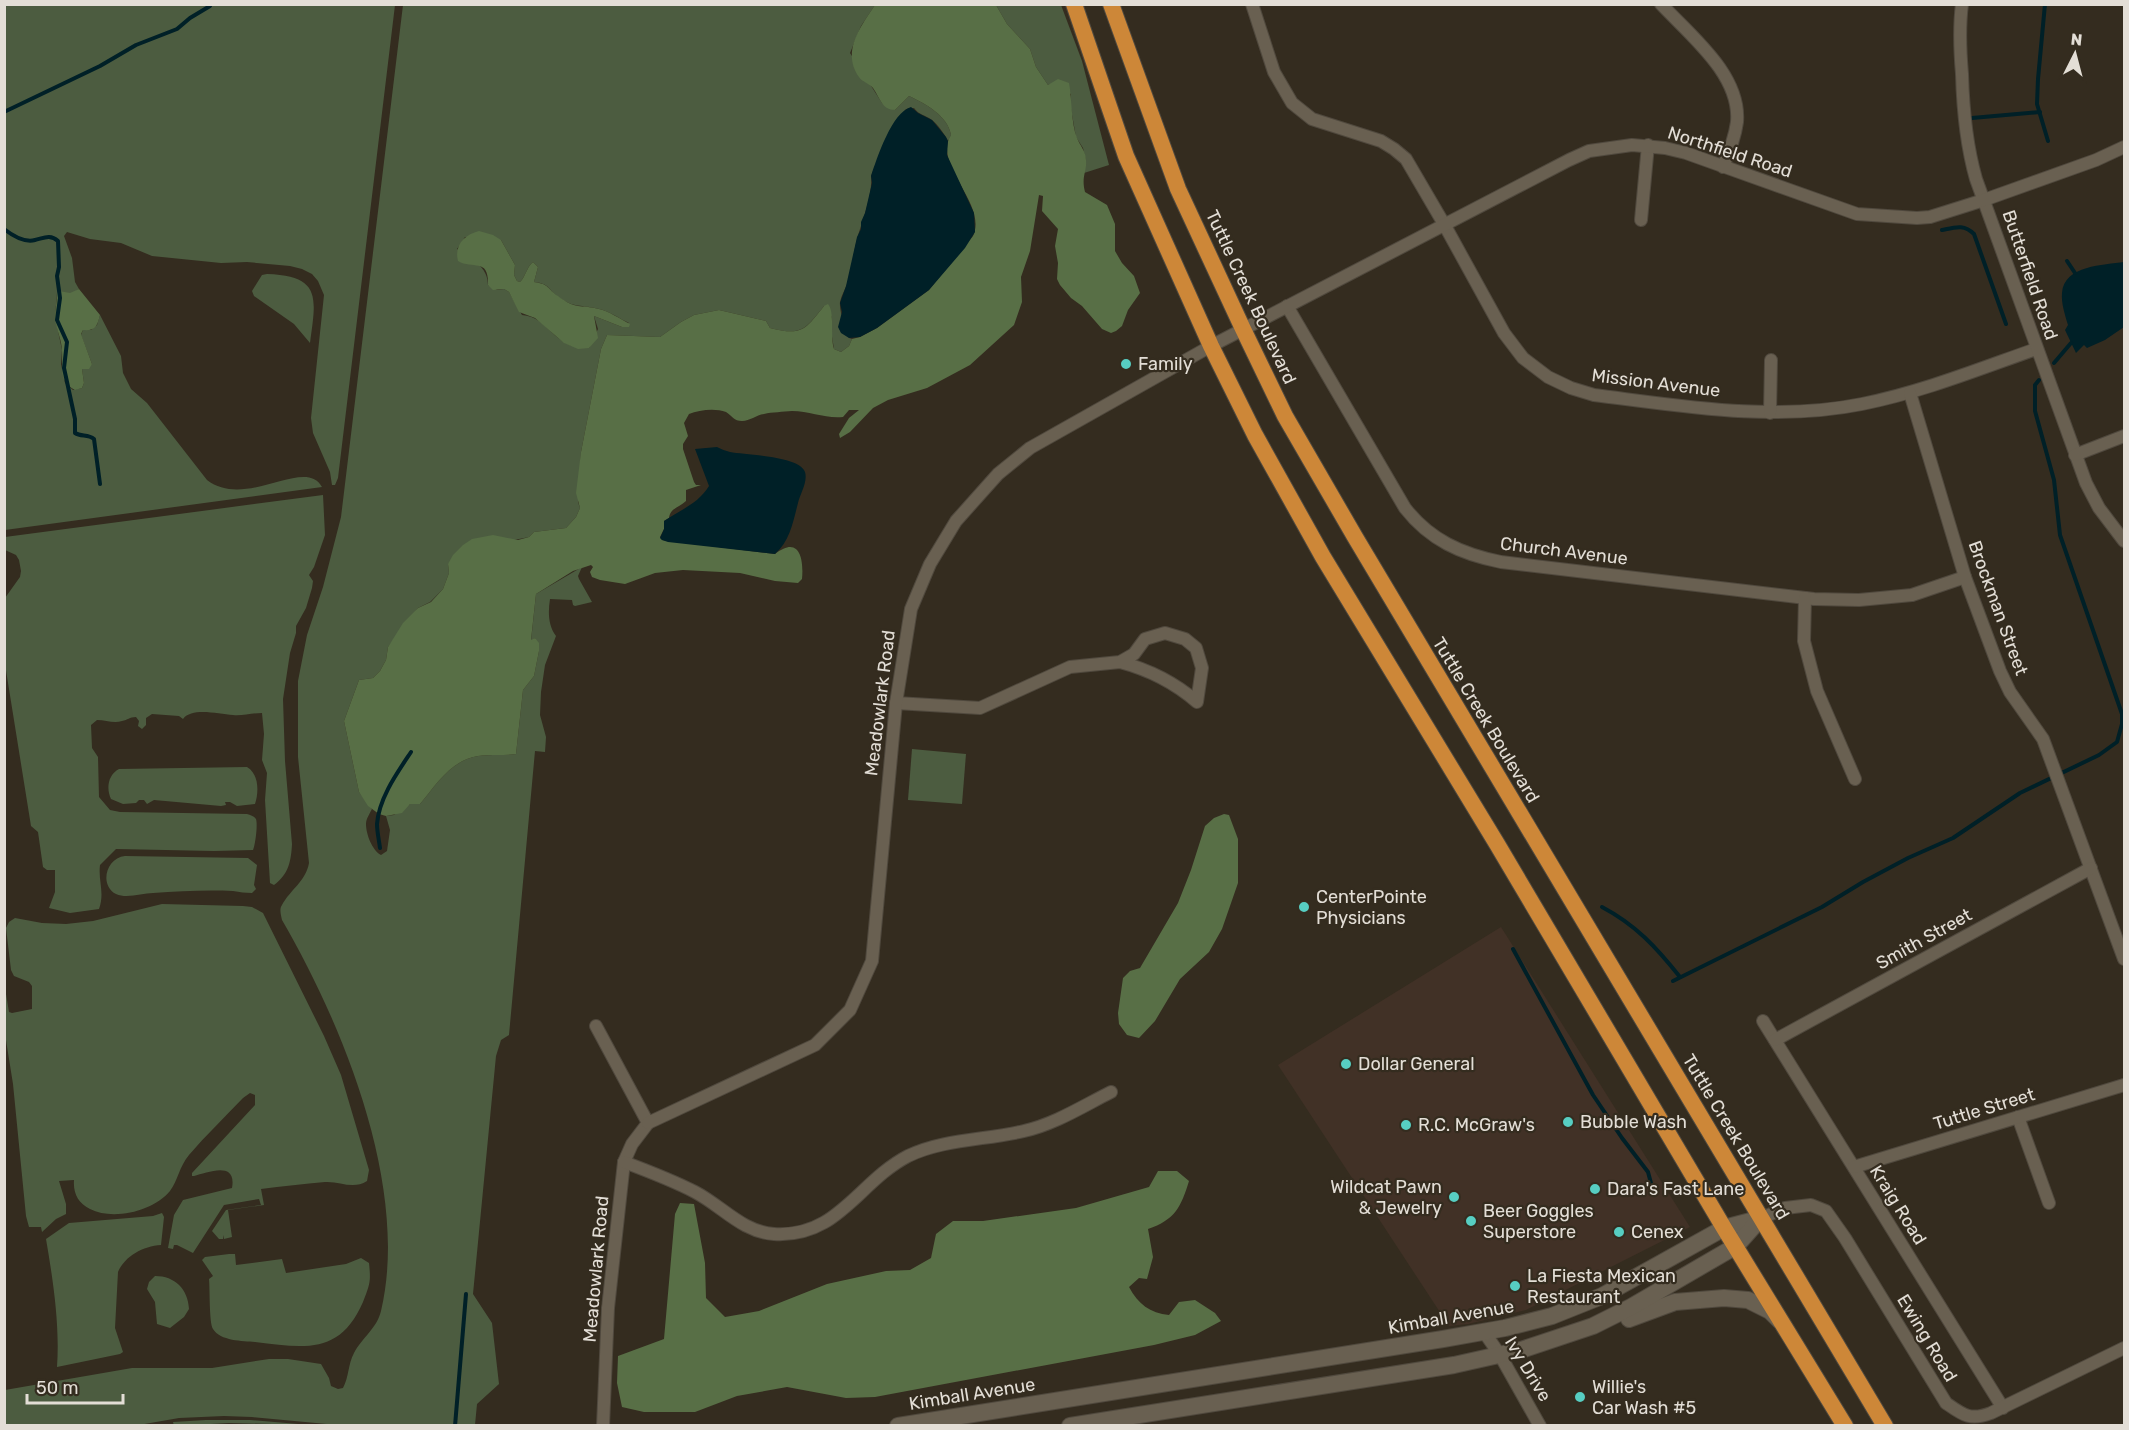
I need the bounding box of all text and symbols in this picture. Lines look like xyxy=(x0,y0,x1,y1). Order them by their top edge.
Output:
north arrow xyxy=(2045,24,2105,84)
text: N xyxy=(2070,30,2083,50)
street label: Northfield Road xyxy=(1665,122,1795,182)
street label: Tuttle Creek Boulevard xyxy=(1201,207,1301,387)
street label: Butterfield Road xyxy=(1997,207,2063,343)
place label: Family xyxy=(1138,353,1193,375)
marker: Family xyxy=(1119,357,1133,371)
street label: Mission Avenue xyxy=(1590,364,1722,402)
street label: Church Avenue xyxy=(1499,532,1629,570)
street label: Brockman Street xyxy=(1963,538,2033,678)
street label: Meadowlark Road xyxy=(860,629,900,777)
street label: Tuttle Creek Boulevard xyxy=(1428,633,1544,807)
place label: CenterPointe Physicians xyxy=(1316,886,1427,929)
marker: CenterPointe Physicians xyxy=(1297,900,1311,914)
street label: Smith Street xyxy=(1872,904,1976,974)
street label: Tuttle Creek Boulevard xyxy=(1678,1050,1794,1224)
place label: Dollar General xyxy=(1358,1053,1475,1075)
marker: Dollar General xyxy=(1339,1057,1353,1071)
street label: Tuttle Street xyxy=(1931,1083,2037,1135)
place label: Bubble Wash xyxy=(1580,1111,1687,1133)
place label: R.C. McGraw's xyxy=(1418,1114,1535,1136)
marker: Bubble Wash xyxy=(1561,1115,1575,1129)
marker: R.C. McGraw's xyxy=(1399,1118,1413,1132)
street label: Kraig Road xyxy=(1865,1161,1931,1249)
place label: Wildcat Pawn & Jewelry xyxy=(1330,1176,1442,1219)
place label: Dara's Fast Lane xyxy=(1607,1178,1744,1200)
marker: Dara's Fast Lane xyxy=(1588,1182,1602,1196)
marker: Wildcat Pawn & Jewelry xyxy=(1447,1190,1461,1204)
street label: Meadowlark Road xyxy=(579,1195,613,1343)
place label: Beer Goggles Superstore xyxy=(1483,1200,1594,1243)
marker: Beer Goggles Superstore xyxy=(1464,1214,1478,1228)
place label: Cenex xyxy=(1631,1221,1684,1243)
marker: Cenex xyxy=(1612,1225,1626,1239)
place label: La Fiesta Mexican Restaurant xyxy=(1527,1265,1676,1308)
marker: La Fiesta Mexican Restaurant xyxy=(1508,1279,1522,1293)
street label: Ewing Road xyxy=(1892,1290,1962,1386)
street label: Kimball Avenue xyxy=(1386,1295,1516,1339)
street label: Ivy Drive xyxy=(1500,1332,1556,1406)
scale bar xyxy=(27,1367,123,1405)
street label: Kimball Avenue xyxy=(907,1373,1037,1415)
place label: Willie's Car Wash #5 xyxy=(1592,1376,1696,1419)
text: 50 m xyxy=(36,1377,79,1399)
marker: Willie's Car Wash #5 xyxy=(1573,1390,1587,1404)

